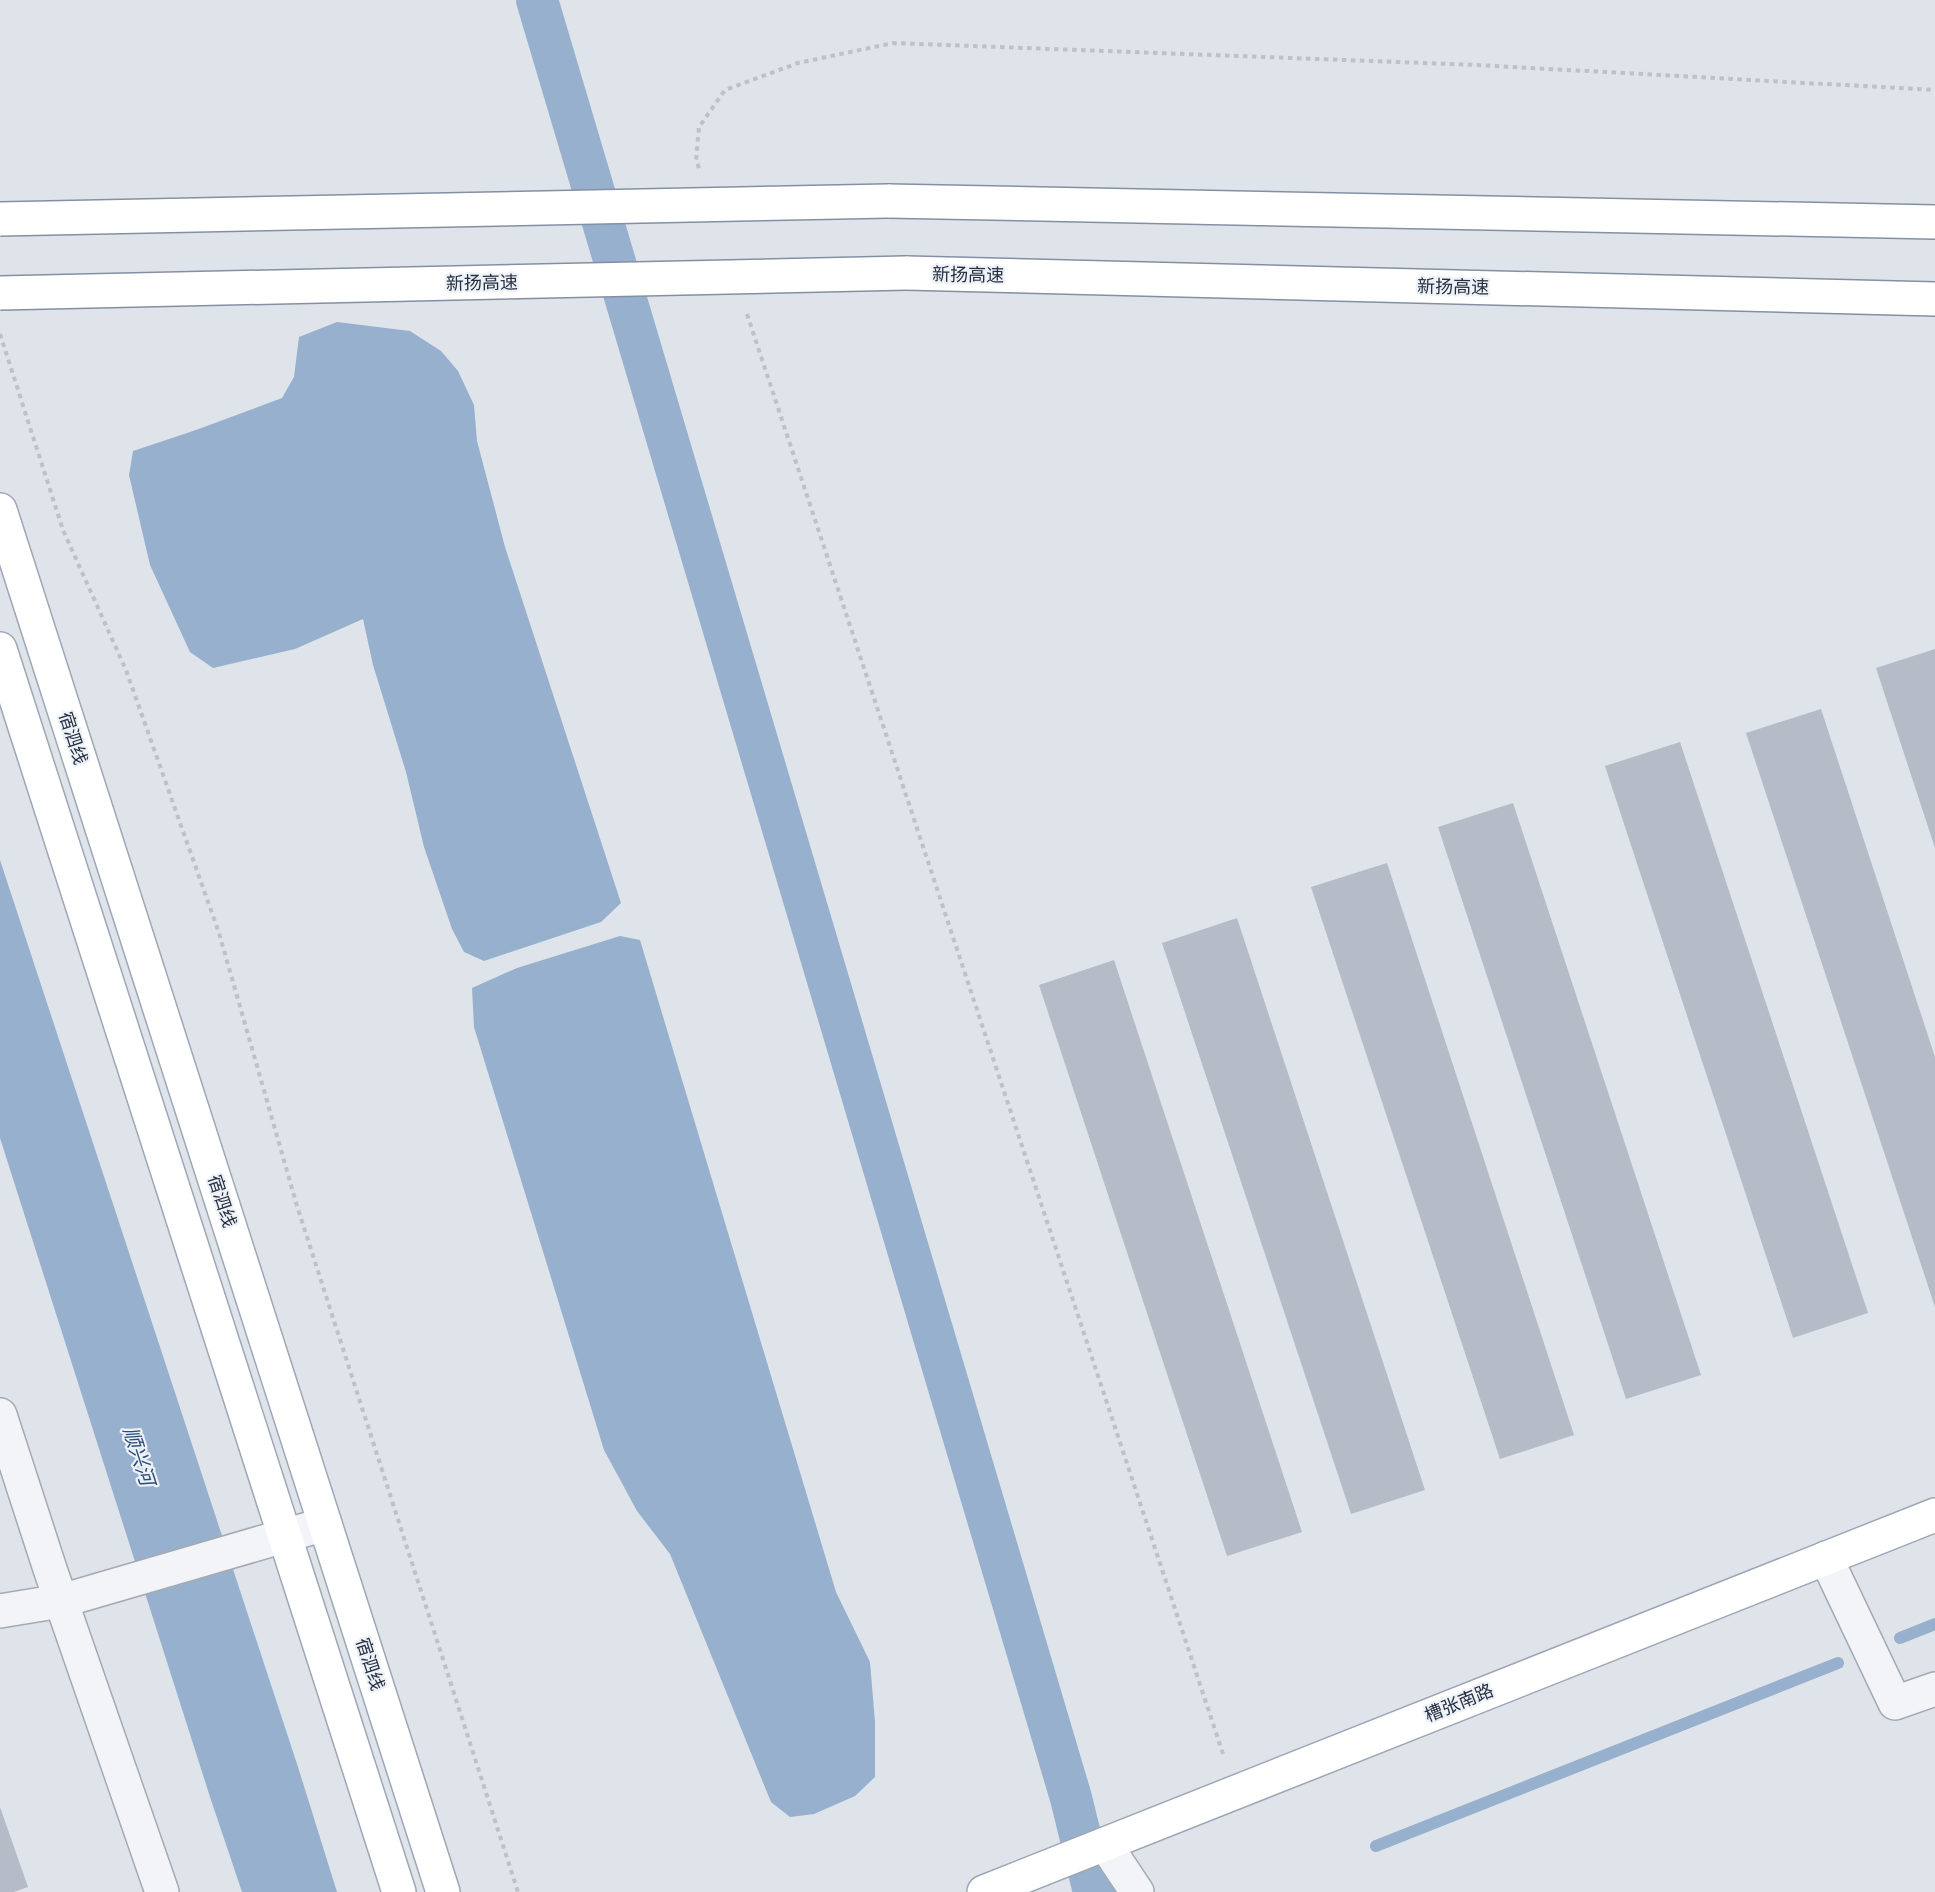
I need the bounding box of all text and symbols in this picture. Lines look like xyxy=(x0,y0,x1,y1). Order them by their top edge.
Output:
street label: 新扬高速 xyxy=(932,263,1004,287)
street label: 新扬高速 xyxy=(446,271,518,295)
street label: 新扬高速 xyxy=(1417,275,1489,299)
street label: 宿泗线 xyxy=(54,709,92,767)
street label: 宿泗线 xyxy=(203,1172,241,1230)
water label: 顺兴河 xyxy=(118,1424,161,1492)
street label: 宿泗线 xyxy=(351,1635,389,1693)
street label: 槽张南路 xyxy=(1422,1679,1496,1727)

